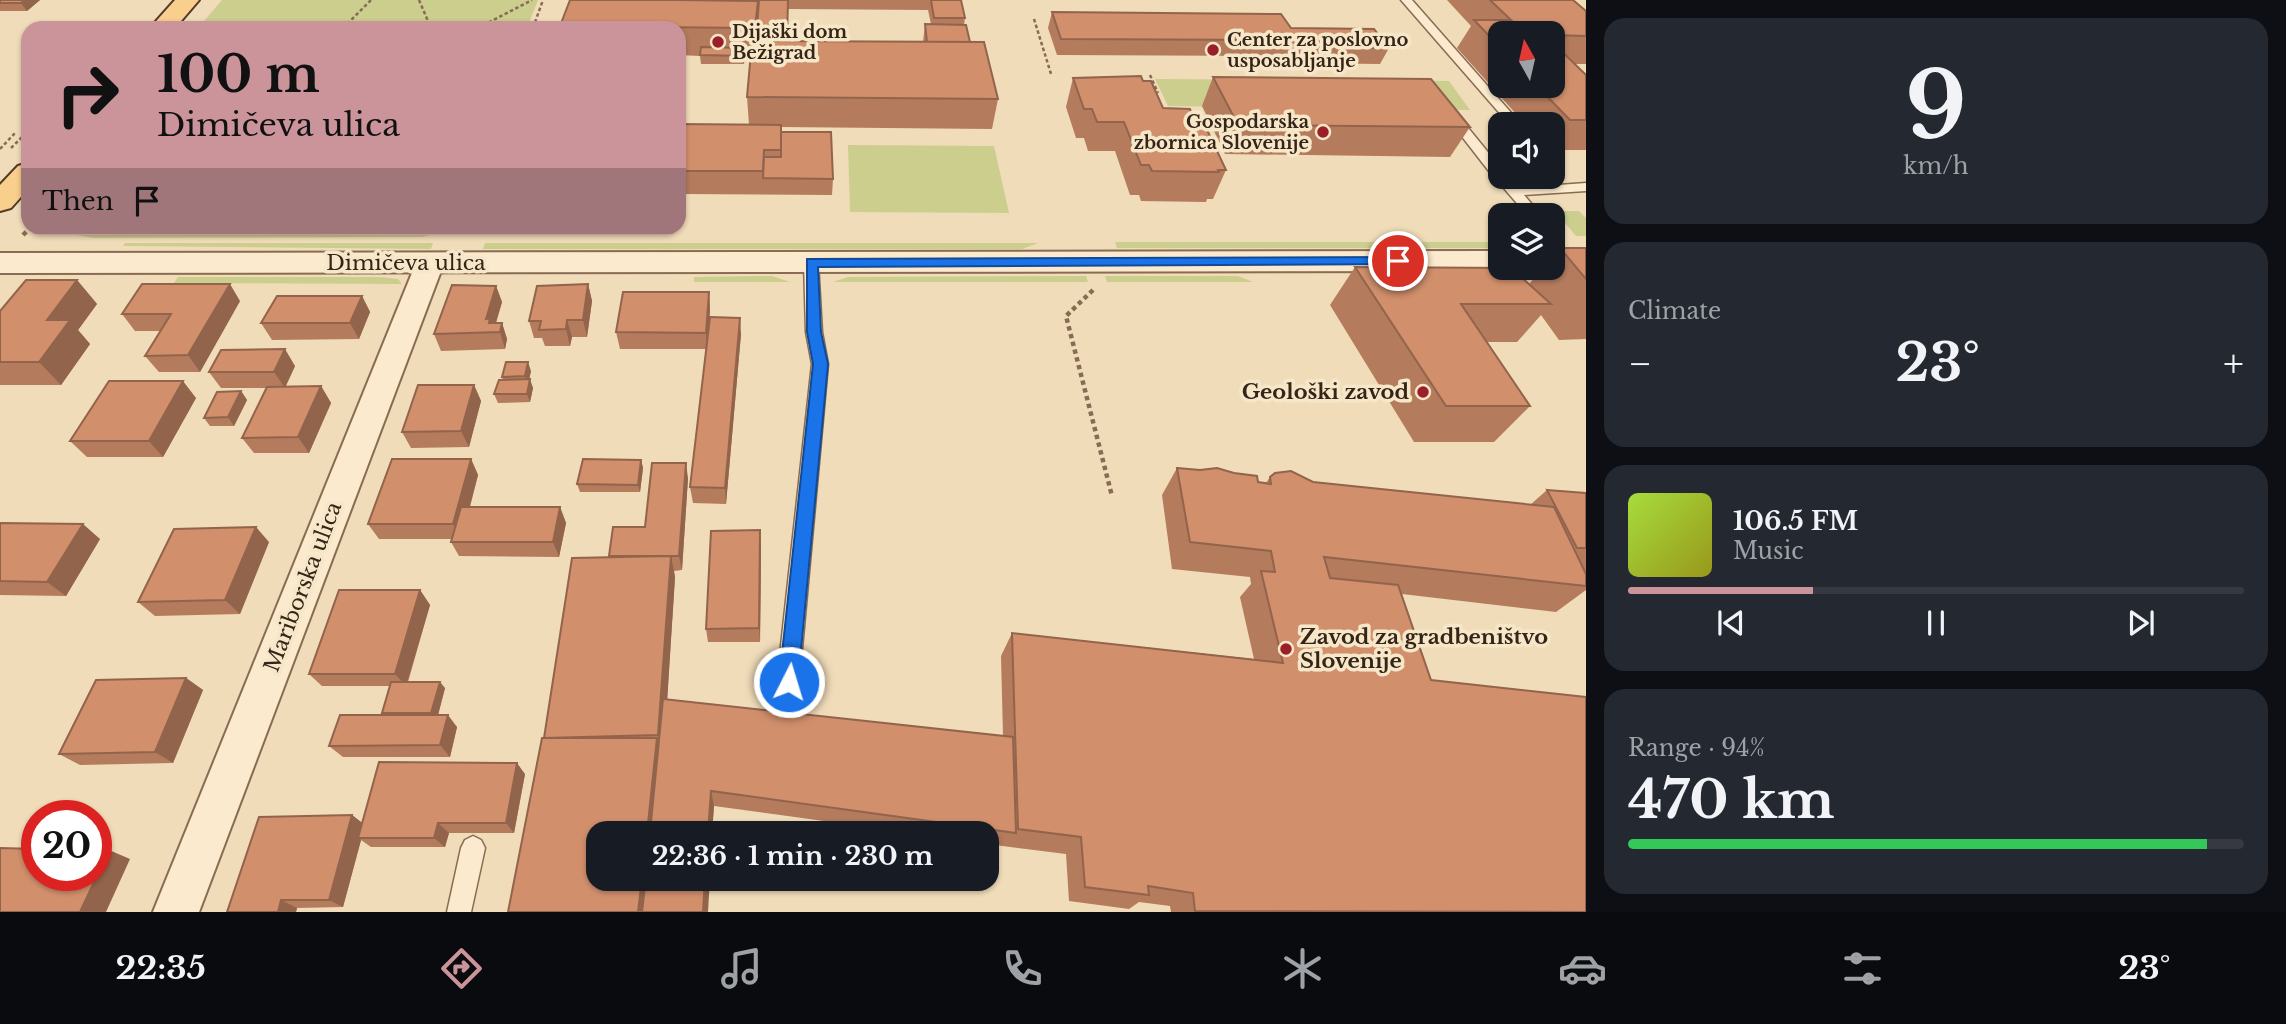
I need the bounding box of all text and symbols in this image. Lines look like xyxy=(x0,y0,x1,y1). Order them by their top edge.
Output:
place label: Dijaški dom Bežigrad xyxy=(732,21,847,64)
north arrow xyxy=(1488,21,1564,98)
map controls xyxy=(1488,21,1565,280)
place label: Center za poslovno usposabljanje xyxy=(1227,29,1409,72)
marker: Dijaški dom Bežigrad xyxy=(710,34,726,50)
marker: Center za poslovno usposabljanje xyxy=(1205,42,1221,58)
text: 100 m xyxy=(157,44,320,105)
icon: right xyxy=(42,49,133,140)
text: 9 xyxy=(1905,50,1967,163)
text: Dimičeva ulica xyxy=(157,105,400,145)
place label: Gospodarska zbornica Slovenije xyxy=(1134,111,1310,154)
button: sound xyxy=(1488,112,1565,189)
marker: Gospodarska zbornica Slovenije xyxy=(1315,124,1331,140)
text: km/h xyxy=(1903,152,1969,180)
icon: arrive xyxy=(128,182,166,220)
text: Then xyxy=(42,185,114,217)
button: layers xyxy=(1488,203,1565,280)
pin xyxy=(1368,231,1428,291)
icon: arrive xyxy=(1379,242,1417,280)
street label: Dimičeva ulica xyxy=(326,250,486,276)
text: Climate xyxy=(1628,297,1721,325)
text: 23° xyxy=(1895,331,1980,395)
text: − xyxy=(1628,340,1652,387)
text: + xyxy=(2223,340,2244,387)
place label: Geološki zavod xyxy=(1242,379,1409,405)
marker: Geološki zavod xyxy=(1415,384,1431,400)
street label: Mariborska ulica xyxy=(259,498,348,676)
text: 106.5 FM xyxy=(1733,505,1858,537)
text: Music xyxy=(1733,537,1804,565)
icon: previous xyxy=(1712,604,1750,642)
icon: pause xyxy=(1917,604,1955,642)
icon: next xyxy=(2122,604,2160,642)
place label: Zavod za gradbeništvo Slovenije xyxy=(1300,624,1548,674)
marker: Zavod za gradbeništvo Slovenije xyxy=(1278,641,1294,657)
position arrow xyxy=(752,645,826,719)
text: Range · 94% xyxy=(1628,734,1765,762)
text: 470 km xyxy=(1628,768,1835,832)
speed limit sign: 20 xyxy=(21,800,112,891)
text: 22:36 · 1 min · 230 m xyxy=(652,840,933,872)
icon: directions xyxy=(437,944,486,993)
icon: music xyxy=(717,944,766,993)
icon: phone xyxy=(998,944,1047,993)
icon: climate xyxy=(1278,944,1327,993)
icon: car xyxy=(1558,944,1607,993)
icon: filters xyxy=(1838,944,1887,993)
text: 22:35 xyxy=(116,948,206,988)
text: 23° xyxy=(2118,948,2170,988)

